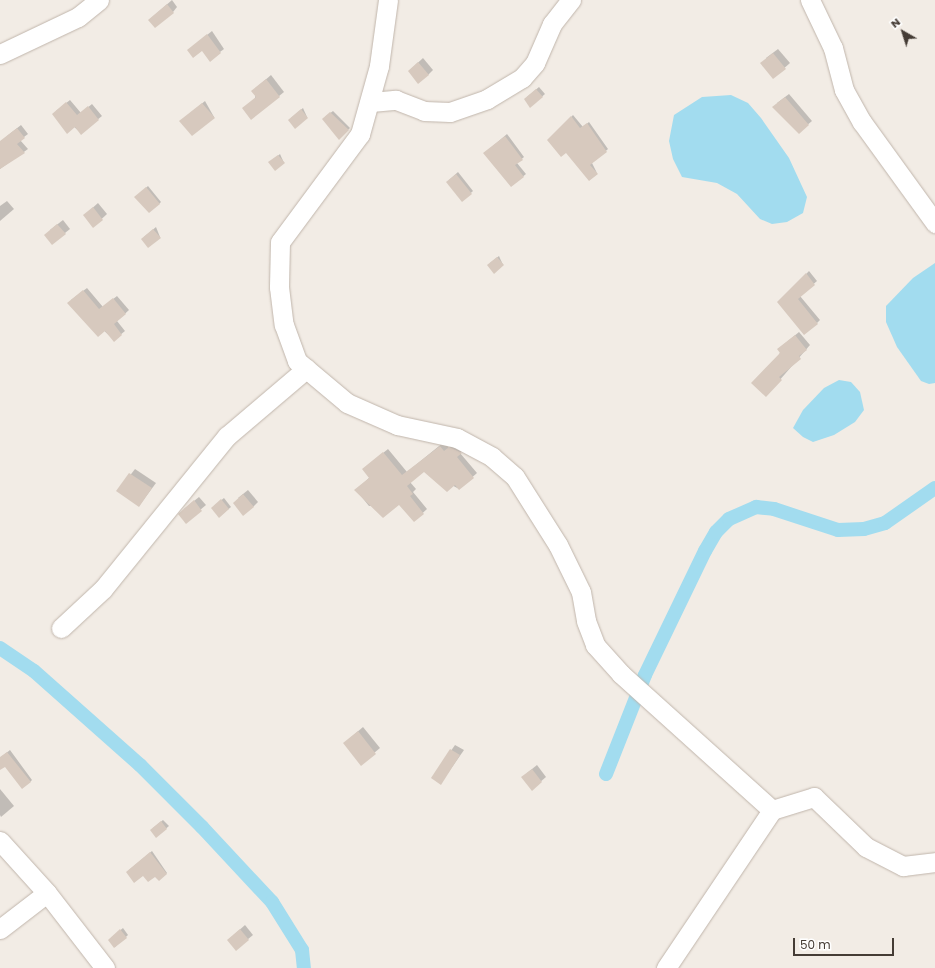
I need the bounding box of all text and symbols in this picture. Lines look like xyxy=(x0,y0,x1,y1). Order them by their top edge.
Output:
north arrow xyxy=(883,12,923,52)
text: N xyxy=(887,14,904,31)
scale bar xyxy=(795,930,896,956)
text: 50 m xyxy=(800,936,831,953)

